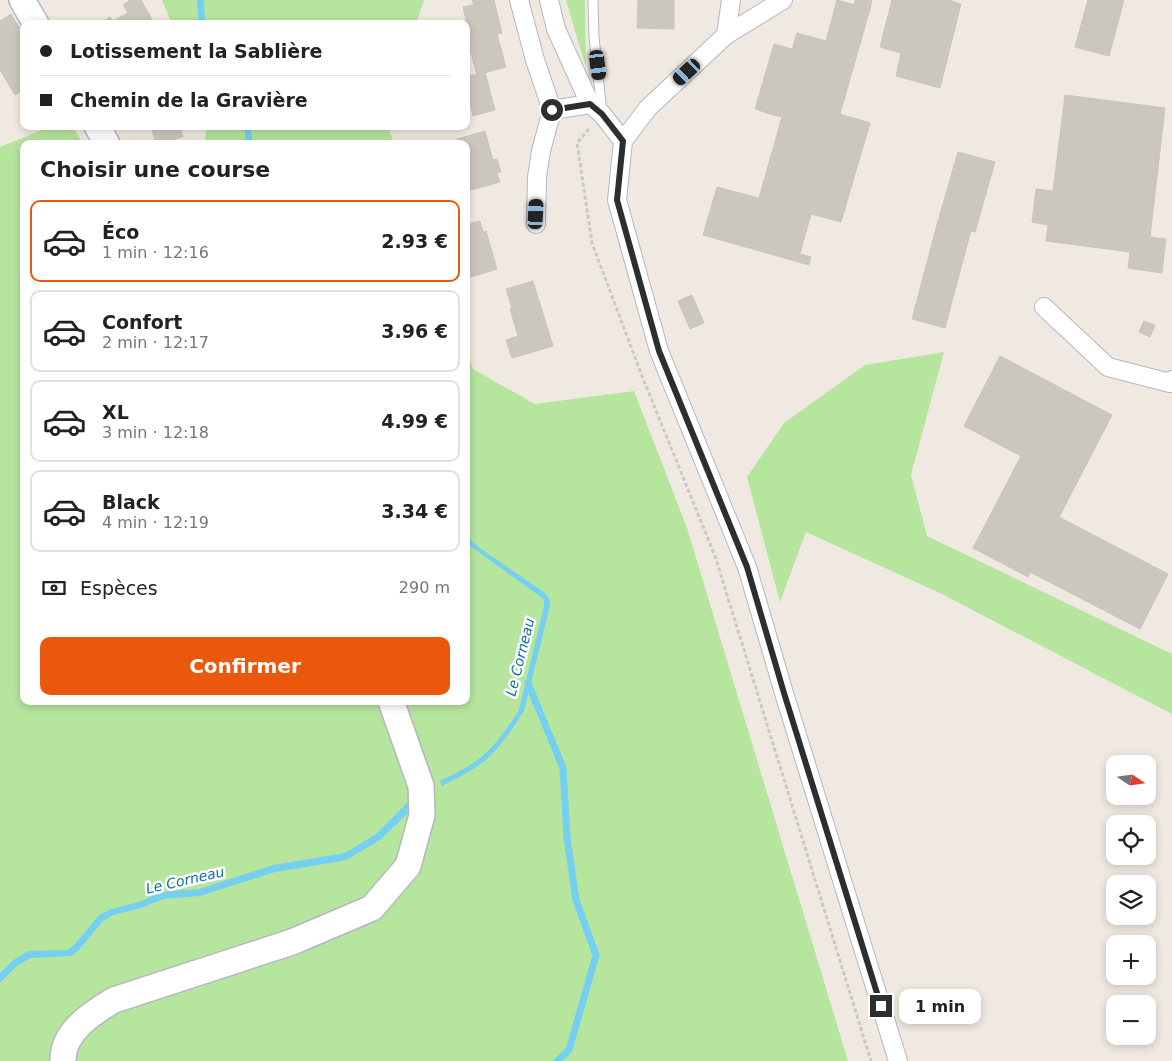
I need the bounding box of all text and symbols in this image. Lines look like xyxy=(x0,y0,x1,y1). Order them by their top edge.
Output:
text: Lotissement la Sablière xyxy=(70,40,322,62)
car xyxy=(588,49,607,81)
car xyxy=(670,56,703,88)
text: Chemin de la Gravière xyxy=(70,89,308,111)
route start xyxy=(541,99,563,121)
text: Choisir une course xyxy=(40,157,270,182)
car xyxy=(527,199,544,229)
icon: car xyxy=(42,219,87,264)
text: Éco xyxy=(102,221,139,243)
text: 2.93 € xyxy=(381,230,448,252)
text: 1 min · 12:16 xyxy=(102,243,209,262)
icon: car xyxy=(42,309,87,354)
text: Confort xyxy=(102,311,182,333)
text: 3.96 € xyxy=(381,320,448,342)
text: 2 min · 12:17 xyxy=(102,333,209,352)
icon: car xyxy=(42,399,87,444)
text: XL xyxy=(102,401,129,423)
text: 4.99 € xyxy=(381,410,448,432)
text: 3 min · 12:18 xyxy=(102,423,209,442)
icon: car xyxy=(42,489,87,534)
text: Black xyxy=(102,491,160,513)
text: 3.34 € xyxy=(381,500,448,522)
text: 4 min · 12:19 xyxy=(102,513,209,532)
icon: cash xyxy=(40,574,68,602)
text: Espèces xyxy=(80,577,158,599)
text: 290 m xyxy=(399,578,450,597)
water label: Le Corneau xyxy=(503,616,537,698)
button: Confirmer xyxy=(40,637,450,695)
north arrow xyxy=(1106,755,1156,805)
map controls xyxy=(1106,755,1156,1045)
button: locate xyxy=(1106,815,1156,865)
water label: Le Corneau xyxy=(144,863,226,897)
button: layers xyxy=(1106,875,1156,925)
button: + xyxy=(1106,935,1156,985)
callout: 1 min xyxy=(898,988,981,1024)
route end xyxy=(870,995,892,1017)
button: − xyxy=(1106,995,1156,1045)
text: 1 min xyxy=(915,997,965,1016)

